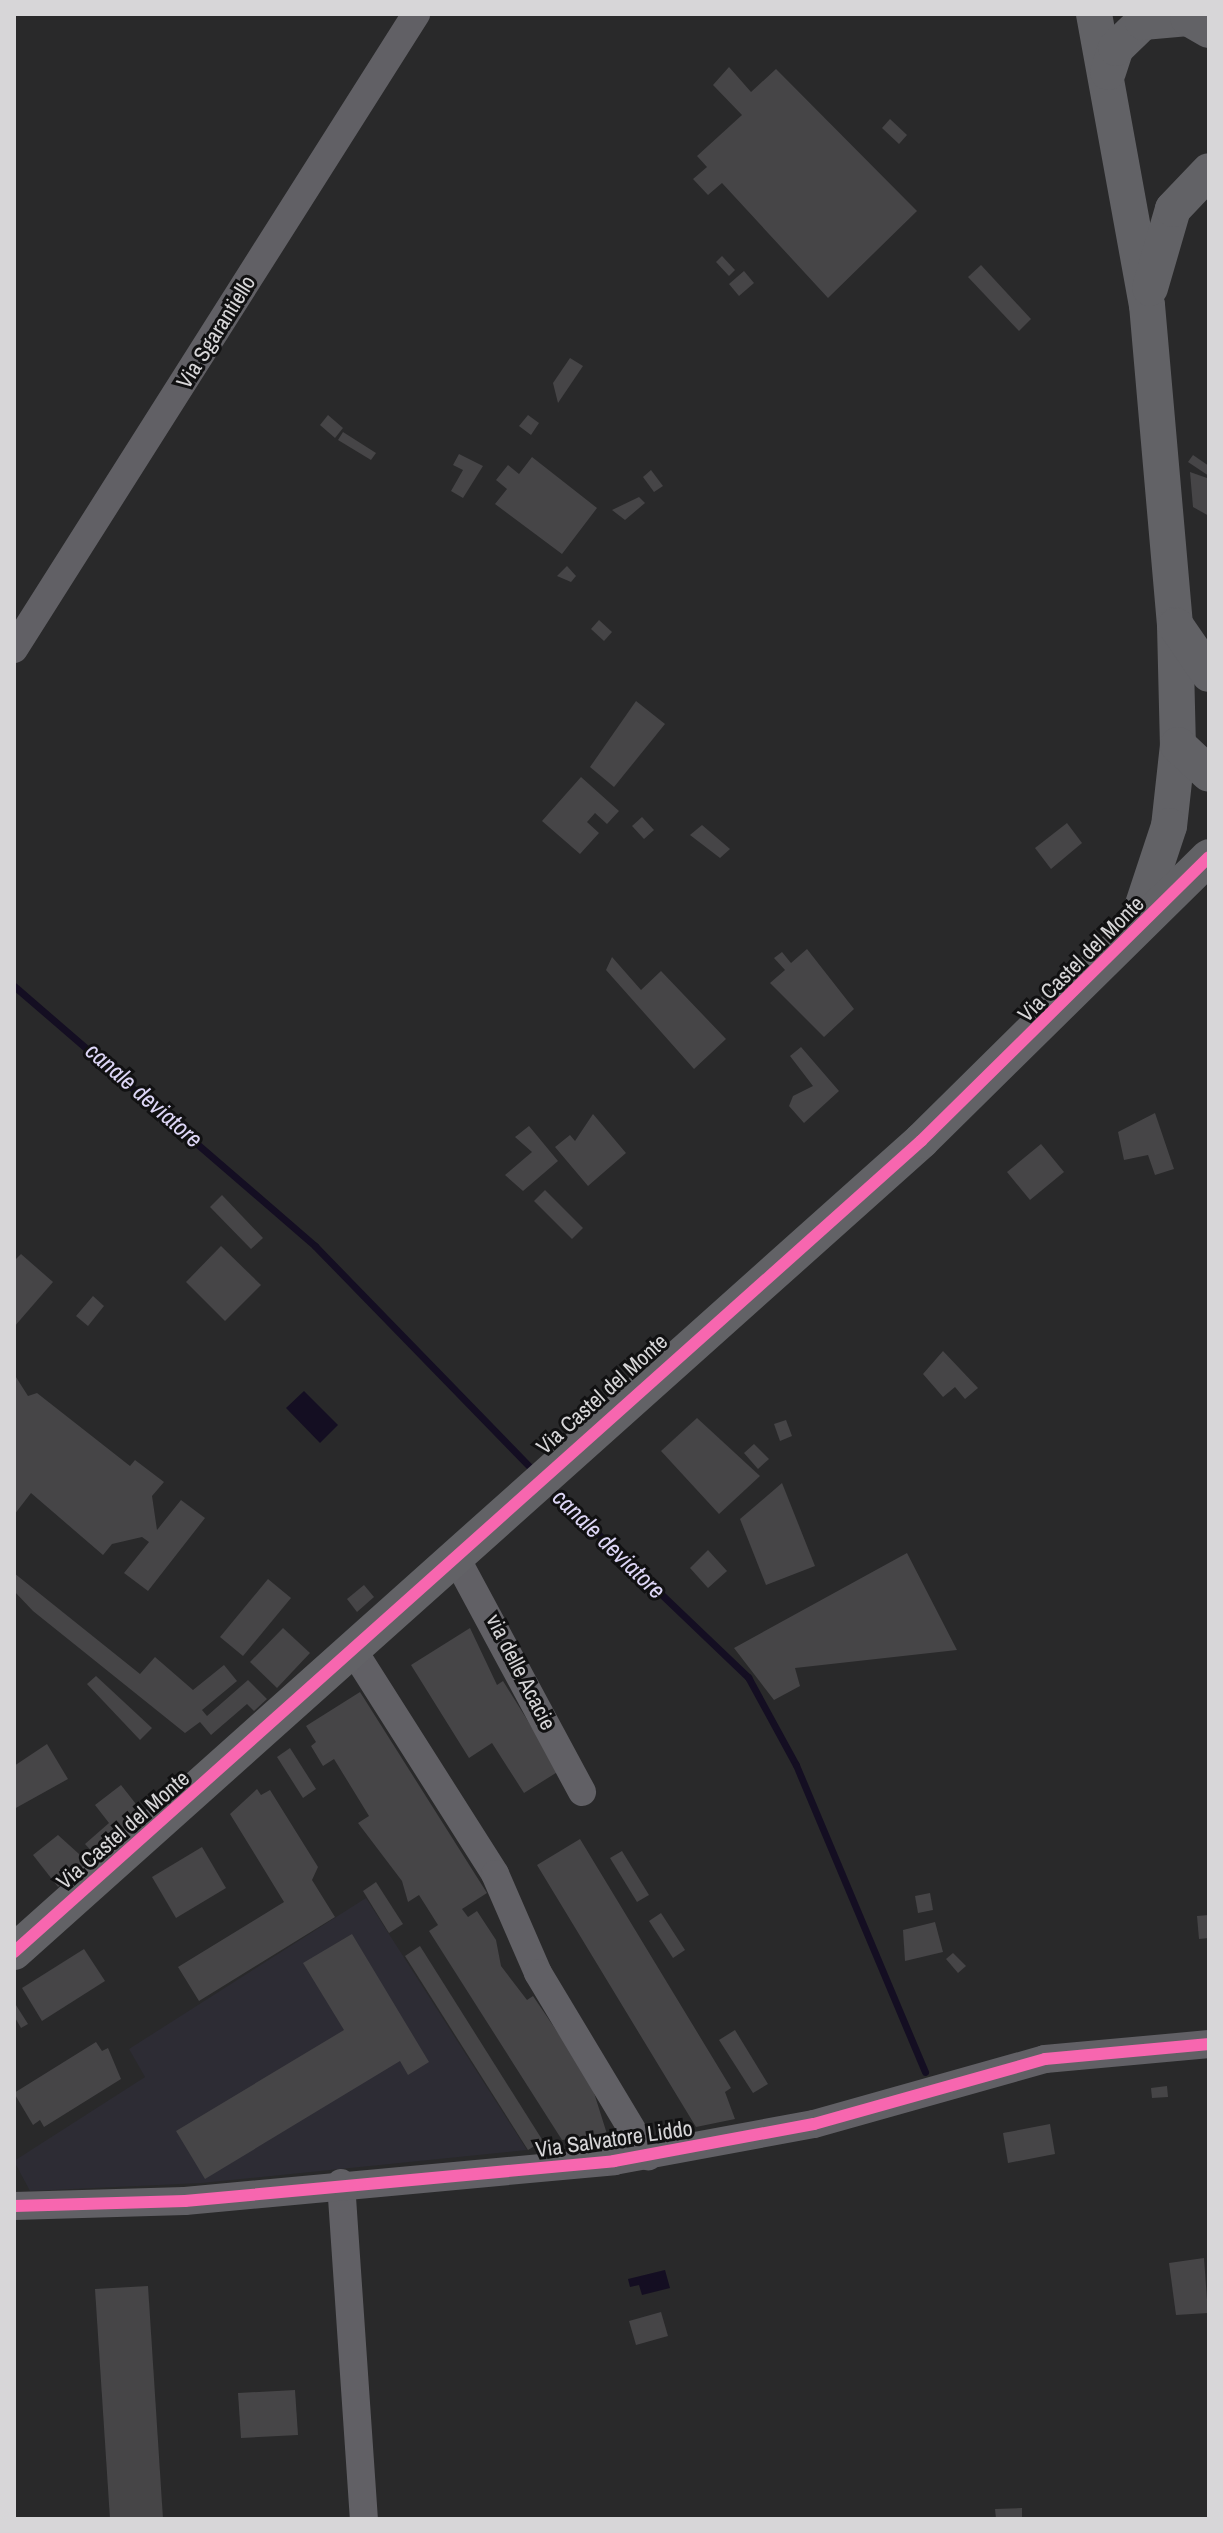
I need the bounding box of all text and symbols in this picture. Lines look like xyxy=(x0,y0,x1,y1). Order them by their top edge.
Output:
street label: Via Sgarantiello xyxy=(171,271,261,393)
street label: Via Castel del Monte xyxy=(1013,891,1149,1027)
water label: canale deviatore xyxy=(80,1036,208,1154)
street label: Via Castel del Monte xyxy=(531,1328,673,1460)
water label: canale deviatore xyxy=(547,1483,671,1605)
street label: via delle Acacie xyxy=(480,1609,562,1735)
street label: Via Castel del Monte xyxy=(51,1765,195,1895)
street label: Via Salvatore Liddo xyxy=(534,2115,694,2163)

